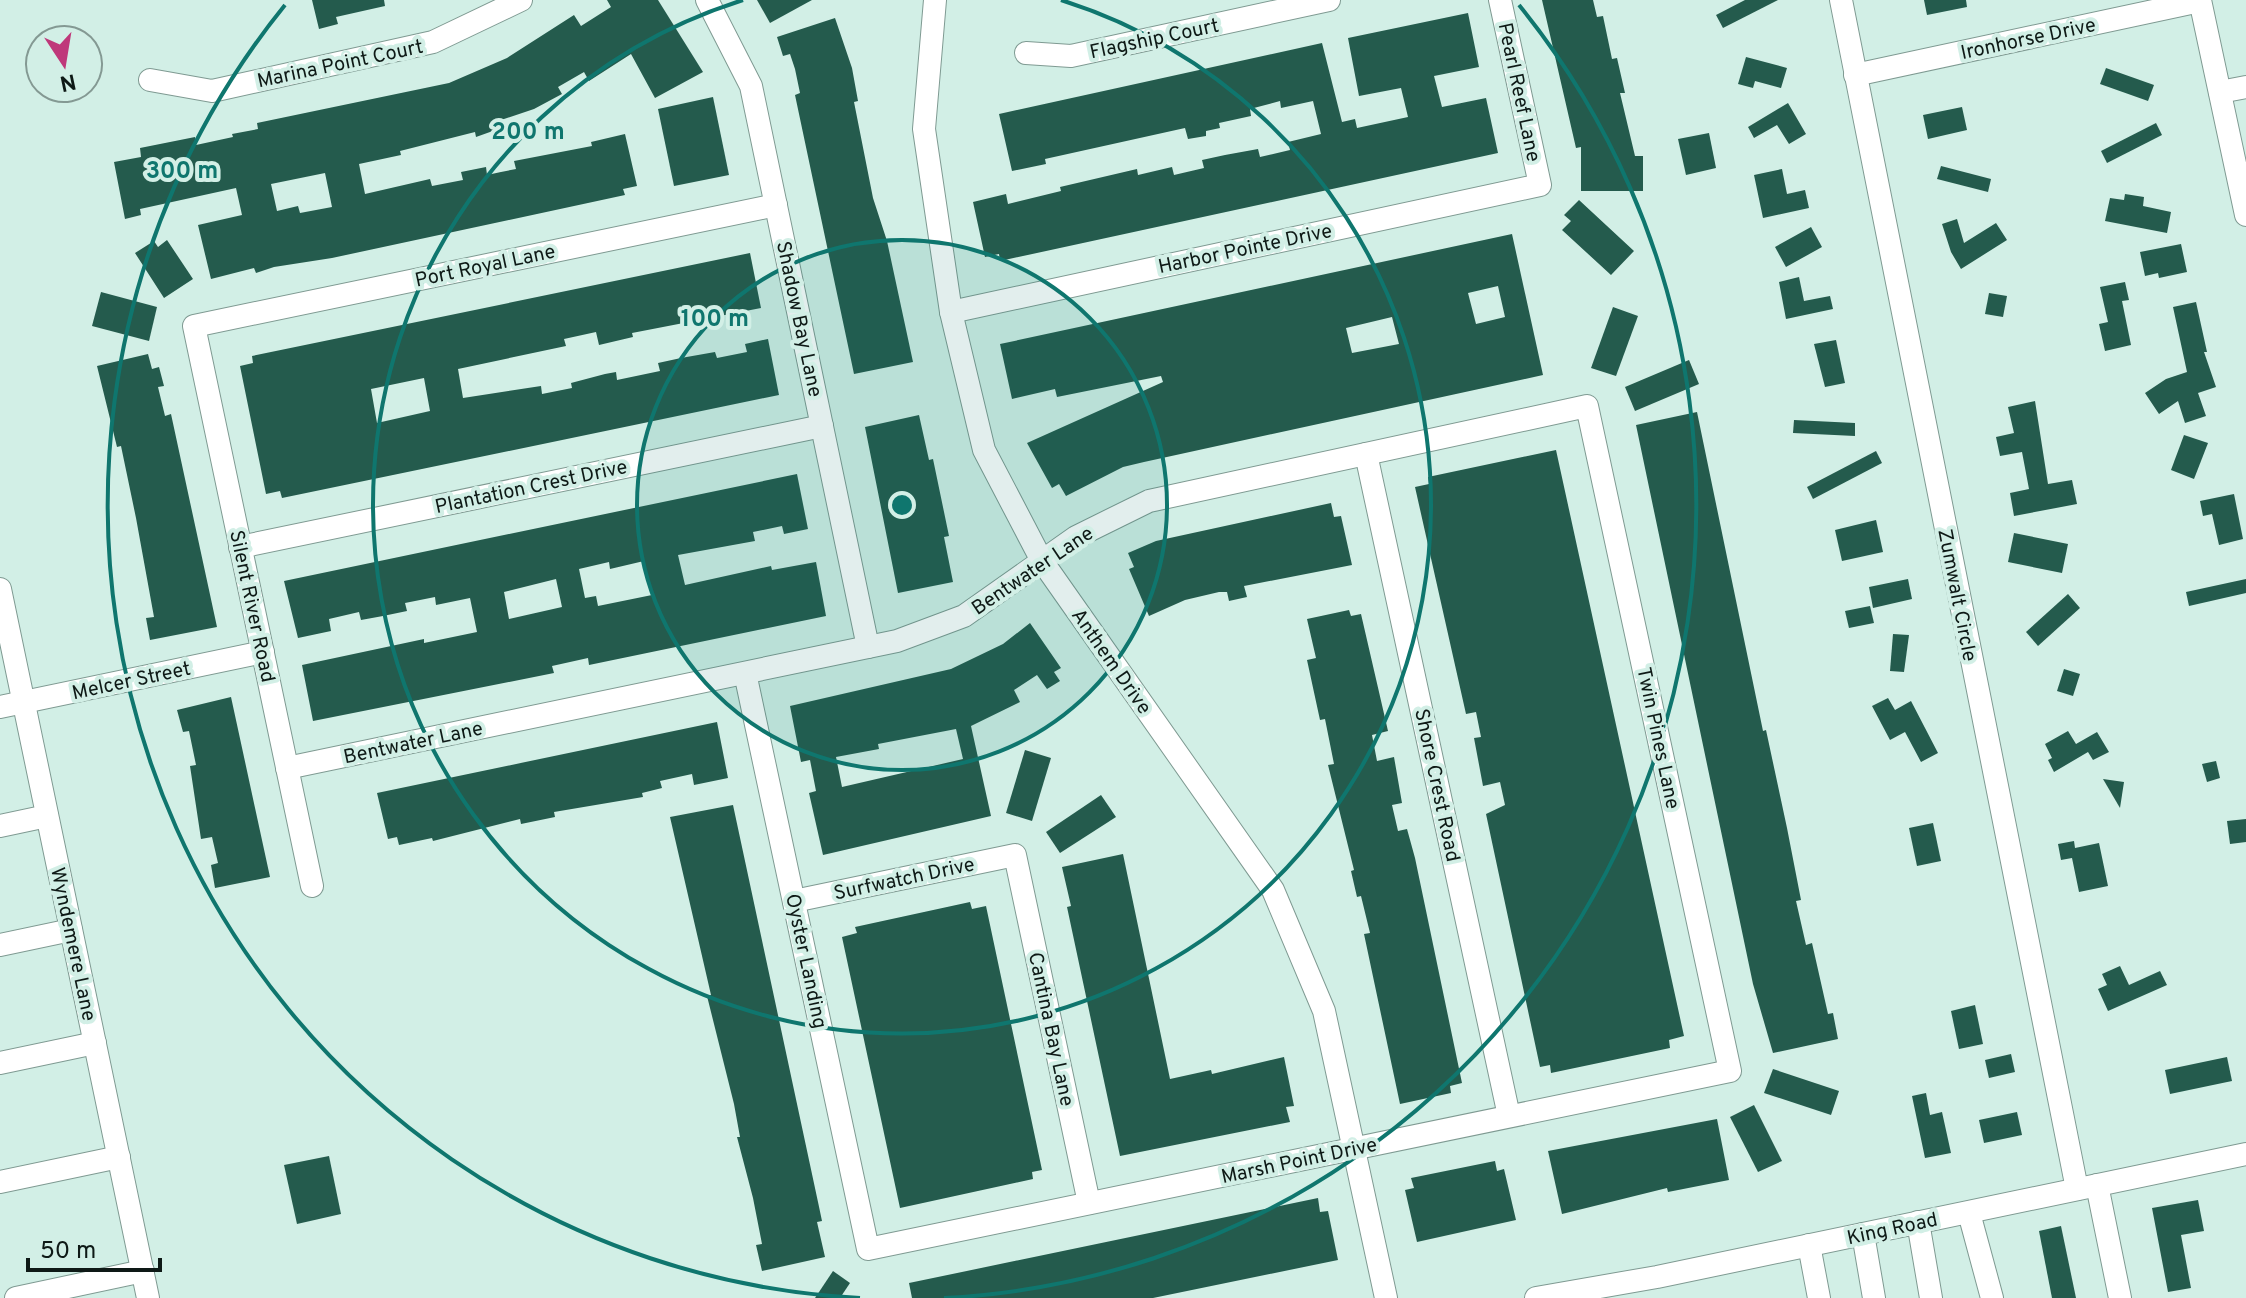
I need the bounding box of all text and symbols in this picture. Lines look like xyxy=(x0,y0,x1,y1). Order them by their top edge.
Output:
street label: Ironhorse Drive xyxy=(1958,13,2098,67)
street label: Flagship Court xyxy=(1087,14,1221,66)
street label: Pearl Reef Lane xyxy=(1491,20,1545,164)
north arrow xyxy=(24,24,104,104)
street label: Marina Point Court xyxy=(255,35,426,95)
text: N xyxy=(57,66,78,96)
text: 200 m xyxy=(491,118,565,148)
text: 300 m xyxy=(146,157,218,187)
street label: Harbor Pointe Drive xyxy=(1156,219,1335,281)
street label: Port Royal Lane xyxy=(413,239,558,295)
street label: Shadow Bay Lane xyxy=(769,239,827,400)
text: 100 m xyxy=(681,305,749,335)
street label: Plantation Crest Drive xyxy=(433,455,630,521)
centre of rings xyxy=(888,491,916,519)
street label: Bentwater Lane xyxy=(967,521,1099,622)
street label: Zumwalt Circle xyxy=(1930,527,1982,664)
street label: Silent River Road xyxy=(222,528,280,685)
street label: Anthem Drive xyxy=(1064,604,1156,720)
street label: Melcer Street xyxy=(70,657,193,707)
street label: Twin Pines Lane xyxy=(1629,665,1685,812)
street label: Shore Crest Road xyxy=(1407,706,1465,864)
street label: Bentwater Lane xyxy=(341,716,485,771)
street label: Surfwatch Drive xyxy=(832,852,977,908)
street label: Wyndemere Lane xyxy=(43,865,101,1024)
street label: Oyster Landing xyxy=(778,892,832,1031)
street label: Cantina Bay Lane xyxy=(1021,950,1079,1109)
street label: Marsh Point Drive xyxy=(1219,1133,1380,1191)
street label: King Road xyxy=(1845,1208,1940,1252)
scale bar xyxy=(28,1222,160,1272)
text: 50 m xyxy=(40,1237,96,1267)

